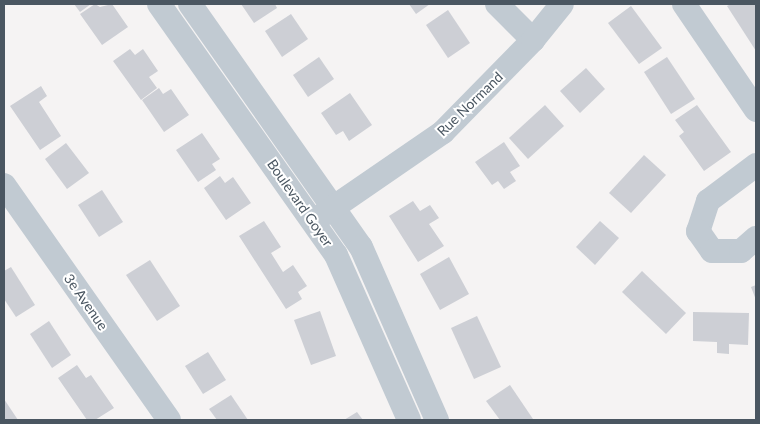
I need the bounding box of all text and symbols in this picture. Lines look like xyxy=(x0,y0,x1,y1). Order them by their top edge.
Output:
street label: Rue Normand xyxy=(434,68,506,140)
street label: Boulevard Goyer xyxy=(264,156,336,250)
street label: 3e Avenue xyxy=(60,270,112,334)

